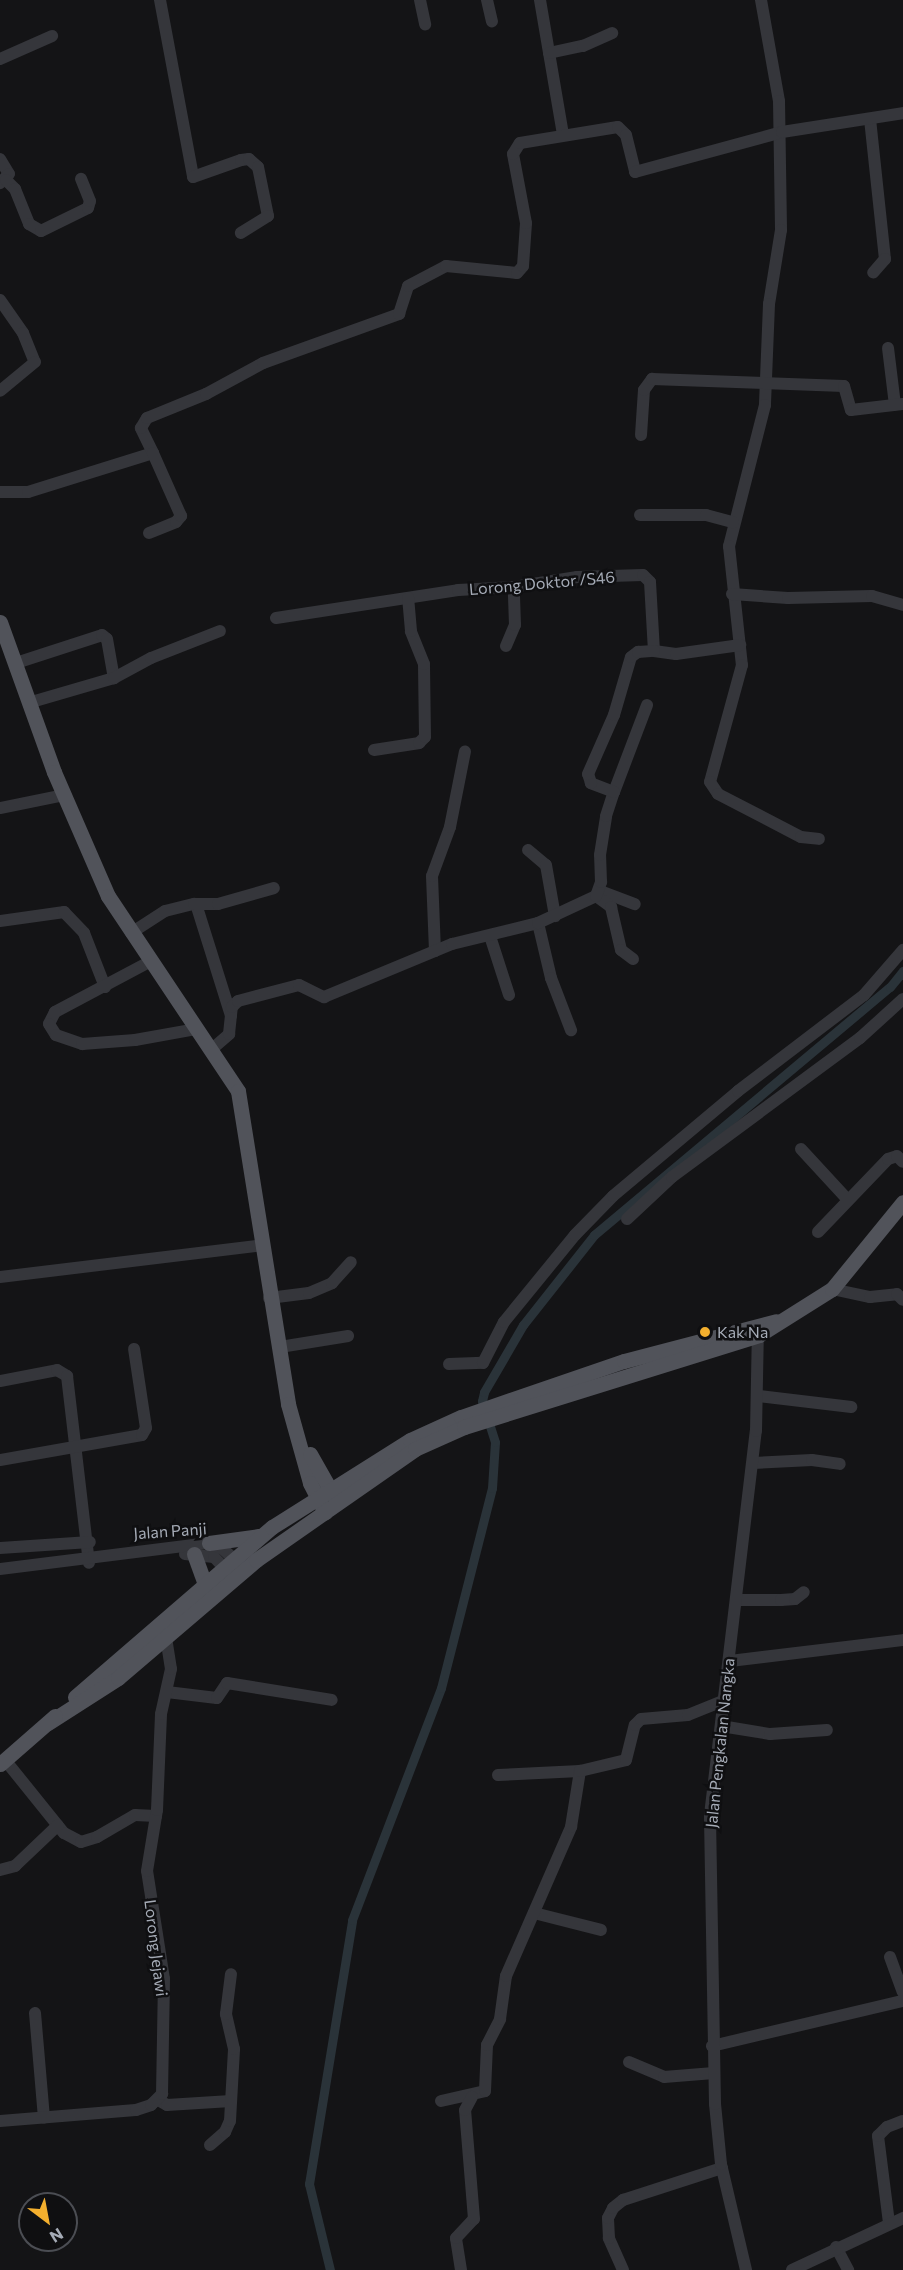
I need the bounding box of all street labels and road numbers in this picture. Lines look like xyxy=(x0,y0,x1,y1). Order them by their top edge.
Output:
street label: Lorong Doktor /S46 xyxy=(468,567,616,599)
street label: Jalan Panji xyxy=(133,1519,207,1543)
street label: Jalan Pengkalan Nangka xyxy=(702,1657,738,1829)
street label: Lorong Jejawi xyxy=(141,1898,171,1998)

